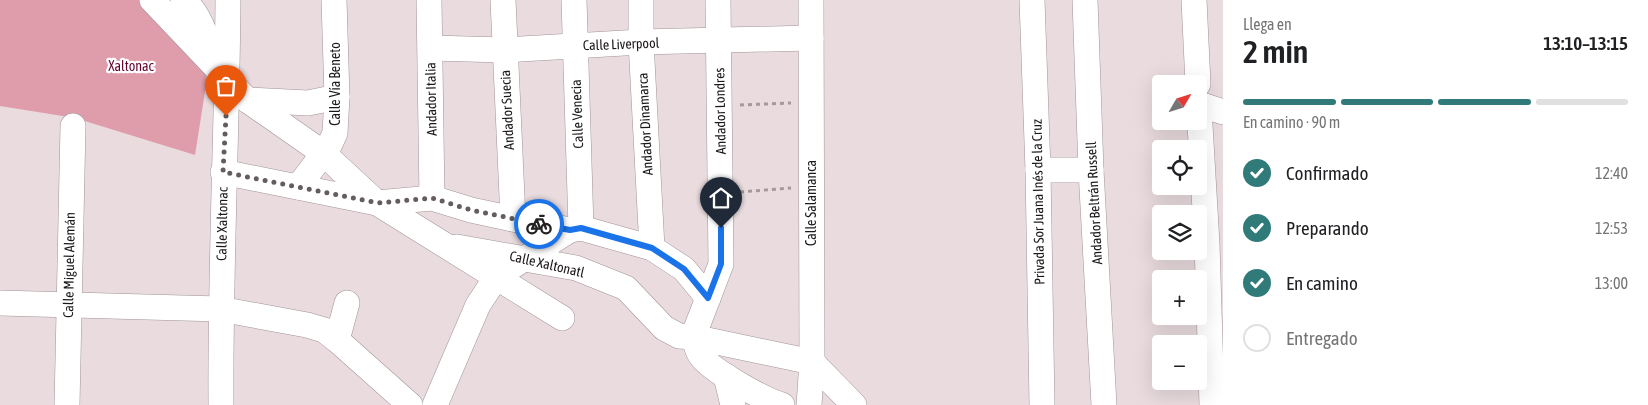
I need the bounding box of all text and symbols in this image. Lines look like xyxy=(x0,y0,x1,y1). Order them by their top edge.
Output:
text: Llega en xyxy=(1243,15,1292,33)
text: 13:10–13:15 xyxy=(1543,32,1628,54)
text: 2 min xyxy=(1243,33,1308,70)
street label: Calle Liverpool xyxy=(582,35,660,53)
street label: Calle Vía Beneto xyxy=(327,42,343,126)
park label: Xaltonac xyxy=(108,58,155,74)
street label: Andador Italia xyxy=(422,62,440,136)
pin xyxy=(205,65,247,116)
street label: Andador Londres xyxy=(711,67,729,155)
street label: Andador Suecia xyxy=(497,70,517,150)
icon: bag xyxy=(212,72,240,100)
street label: Andador Dinamarca xyxy=(634,72,656,176)
north arrow xyxy=(1152,75,1208,130)
map controls xyxy=(1152,75,1207,390)
street label: Calle Venecia xyxy=(568,79,586,149)
text: En camino · 90 m xyxy=(1243,113,1340,131)
street label: Privada Sor Juana Inés de la Cruz xyxy=(1029,119,1047,285)
button: locate xyxy=(1152,140,1207,195)
street label: Andador Beltrán Russell xyxy=(1083,141,1105,265)
icon: check xyxy=(1243,159,1271,187)
street label: Calle Salamanca xyxy=(803,160,819,246)
text: Confirmado xyxy=(1286,162,1368,184)
text: 12:40 xyxy=(1595,164,1628,182)
pin xyxy=(700,177,742,228)
icon: home xyxy=(707,184,735,212)
street label: Calle Xaltonac xyxy=(213,186,231,261)
courier xyxy=(514,199,564,249)
button: layers xyxy=(1152,205,1207,260)
icon: bike xyxy=(525,210,553,238)
street label: Calle Miguel Alemán xyxy=(60,212,78,318)
icon: check xyxy=(1243,214,1271,242)
text: Preparando xyxy=(1286,217,1369,239)
text: 12:53 xyxy=(1595,219,1628,237)
street label: Calle Xaltonatl xyxy=(508,248,586,280)
icon: check xyxy=(1243,269,1271,297)
button: + xyxy=(1152,270,1207,325)
text: En camino xyxy=(1286,272,1358,294)
text: 13:00 xyxy=(1595,274,1628,292)
text: Entregado xyxy=(1286,327,1358,349)
button: − xyxy=(1152,335,1207,390)

